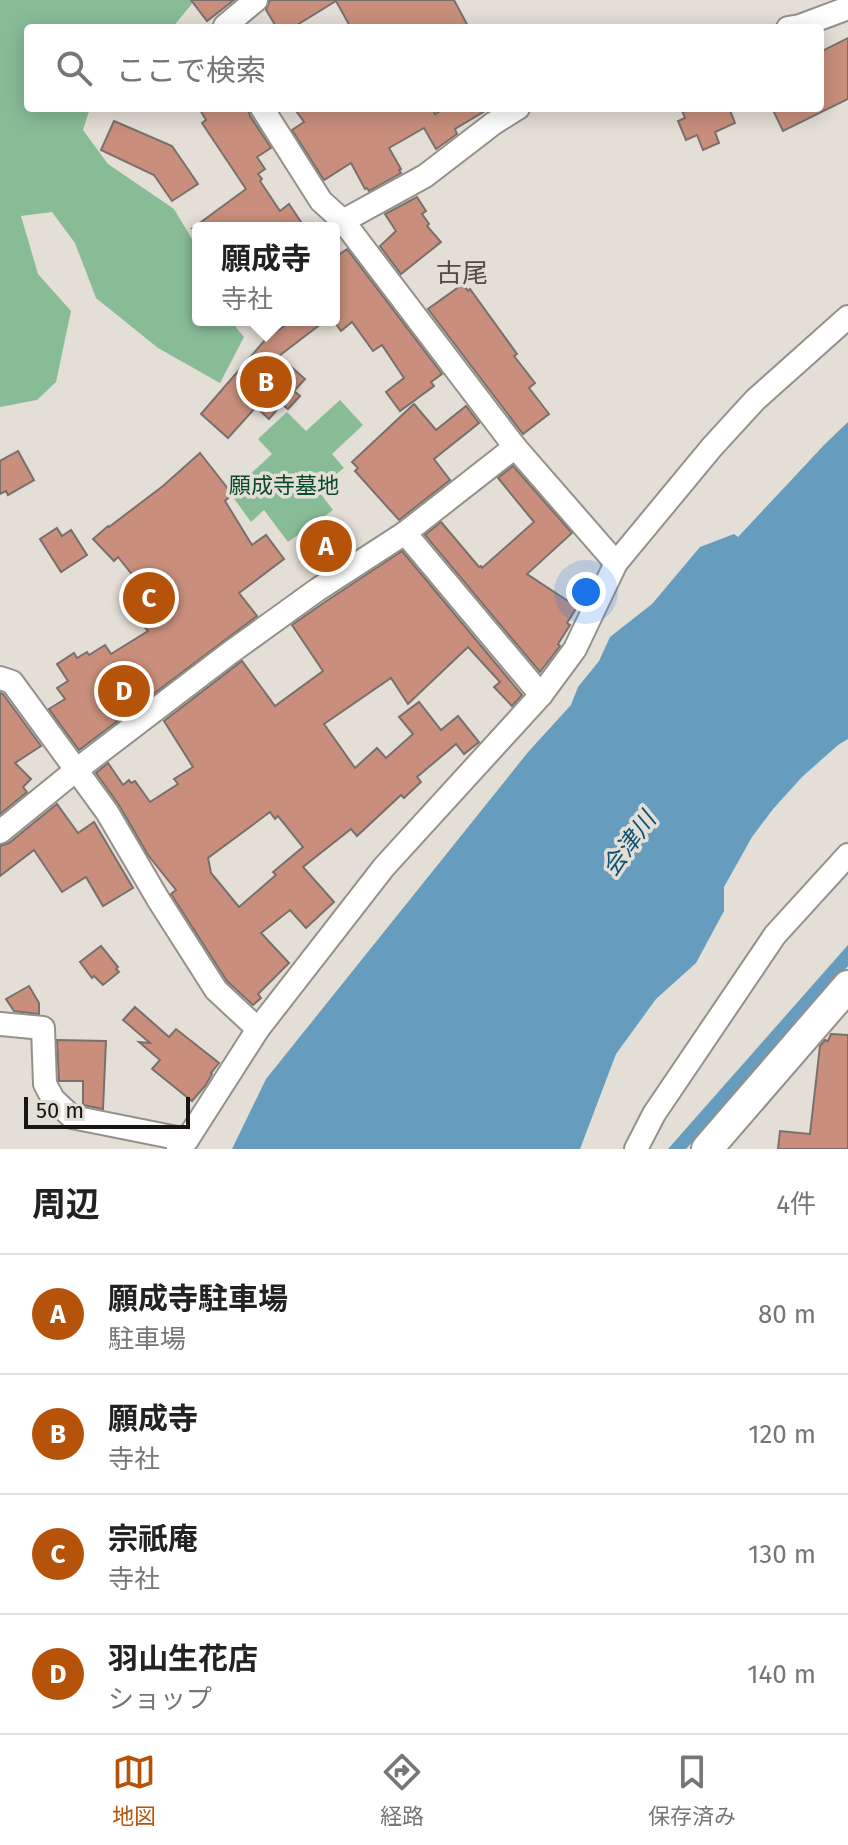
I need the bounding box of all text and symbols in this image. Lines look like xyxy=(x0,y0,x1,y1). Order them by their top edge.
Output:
search box xyxy=(24,24,824,112)
icon: search xyxy=(52,46,96,90)
text: ここで検索 xyxy=(116,53,266,89)
popup xyxy=(192,222,340,326)
text: 願成寺 xyxy=(221,241,311,277)
district label: 古尾 xyxy=(436,258,488,289)
text: 寺社 xyxy=(221,284,273,315)
pin: B xyxy=(240,352,292,412)
park label: 願成寺墓地 xyxy=(229,472,339,499)
pin: A xyxy=(300,516,352,576)
pin: C xyxy=(123,568,175,628)
your location xyxy=(566,572,606,612)
pin: D xyxy=(98,661,150,721)
water label: 会津川 xyxy=(597,804,663,881)
scale bar xyxy=(24,1093,190,1129)
text: 50 m xyxy=(36,1097,84,1124)
text: 周辺 xyxy=(32,1184,100,1225)
text: 4件 xyxy=(776,1189,816,1220)
text: 願成寺駐車場 xyxy=(108,1281,288,1317)
text: A xyxy=(50,1299,66,1330)
text: 80 m xyxy=(758,1299,816,1330)
text: 駐車場 xyxy=(108,1324,186,1355)
text: 願成寺 xyxy=(108,1401,198,1437)
text: B xyxy=(50,1419,66,1450)
text: 120 m xyxy=(748,1419,816,1450)
text: 寺社 xyxy=(108,1444,160,1475)
text: 宗祇庵 xyxy=(108,1521,198,1557)
text: C xyxy=(51,1539,65,1570)
text: 130 m xyxy=(748,1539,816,1570)
text: 寺社 xyxy=(108,1564,160,1595)
text: 羽山生花店 xyxy=(108,1641,258,1677)
text: D xyxy=(50,1659,66,1690)
text: 140 m xyxy=(747,1659,816,1690)
text: ショップ xyxy=(108,1684,212,1715)
tab: 地図 xyxy=(112,1750,156,1830)
tab: 経路 xyxy=(380,1750,424,1830)
tab: 保存済み xyxy=(648,1750,736,1830)

